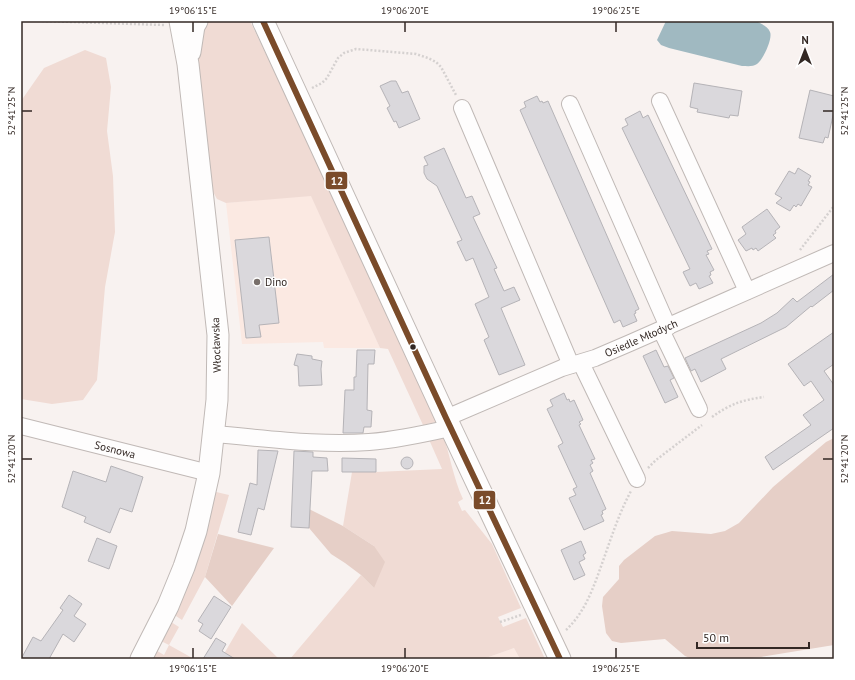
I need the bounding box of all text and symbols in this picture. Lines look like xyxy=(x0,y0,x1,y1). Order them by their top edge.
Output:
text: 19°06'15"E xyxy=(169,4,217,17)
text: 19°06'20"E xyxy=(381,4,429,17)
text: 19°06'25"E xyxy=(592,4,640,17)
north arrow xyxy=(785,30,825,70)
text: N xyxy=(801,33,809,47)
text: 52°41'25"N xyxy=(5,86,18,136)
text: 52°41'25"N xyxy=(838,86,851,136)
line badge: 12 xyxy=(325,171,348,190)
text: 12 xyxy=(331,174,343,188)
place label: Dino xyxy=(265,275,287,289)
marker: Dino xyxy=(252,277,262,287)
street label: Osiedle Młodych xyxy=(602,316,680,360)
street label: Włocławska xyxy=(208,317,224,373)
unlabelled marker xyxy=(408,342,418,352)
text: 52°41'20"N xyxy=(5,434,18,484)
text: 52°41'20"N xyxy=(838,434,851,484)
street label: Sosnowa xyxy=(93,438,137,461)
line badge: 12 xyxy=(473,490,496,510)
text: 12 xyxy=(479,493,491,507)
scale bar xyxy=(697,624,809,650)
text: 50 m xyxy=(703,630,729,645)
text: 19°06'15"E xyxy=(169,662,217,675)
text: 19°06'20"E xyxy=(381,662,429,675)
text: 19°06'25"E xyxy=(592,662,640,675)

